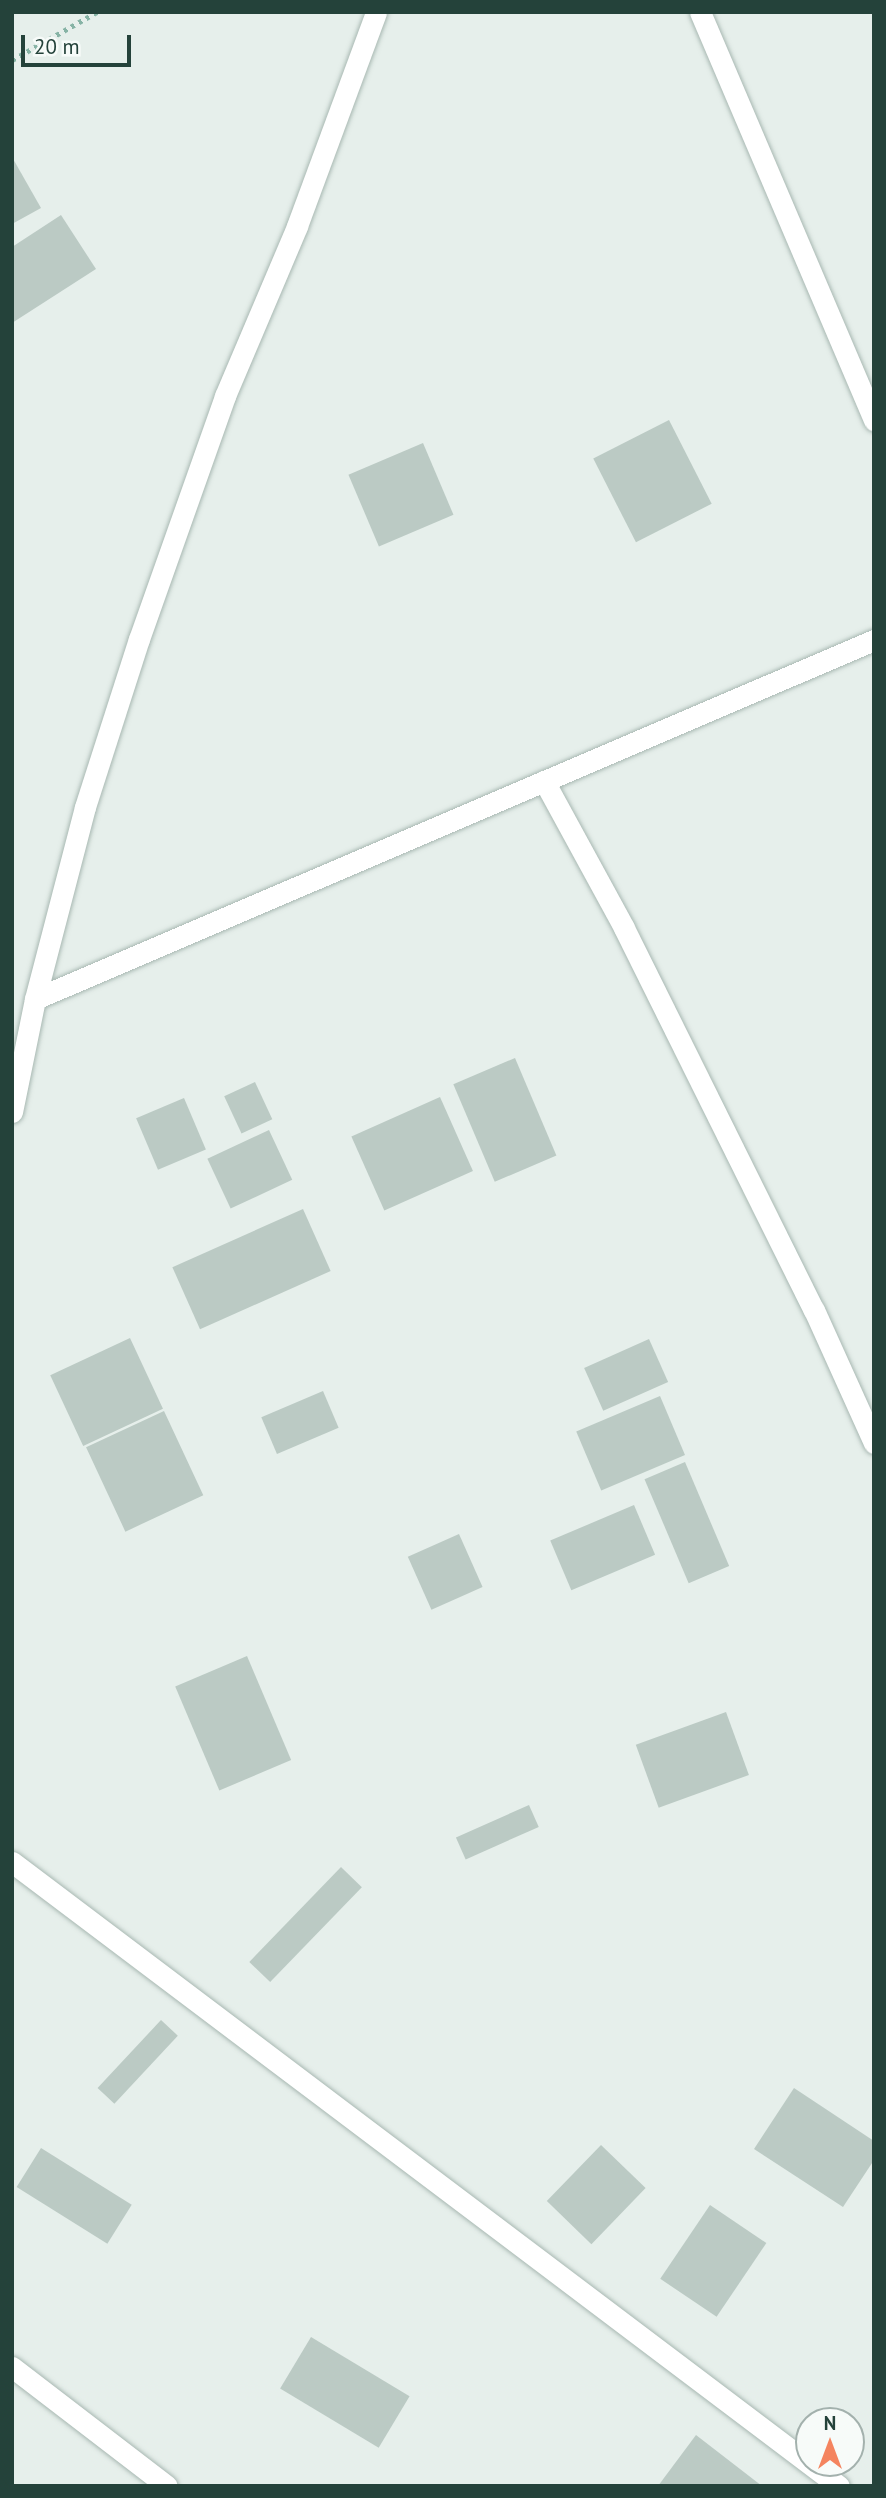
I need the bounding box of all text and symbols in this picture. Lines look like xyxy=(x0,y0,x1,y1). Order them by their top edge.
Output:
scale bar xyxy=(24,21,135,65)
text: 20 m xyxy=(34,33,80,60)
north arrow xyxy=(795,2407,865,2477)
text: N xyxy=(824,2411,836,2435)

